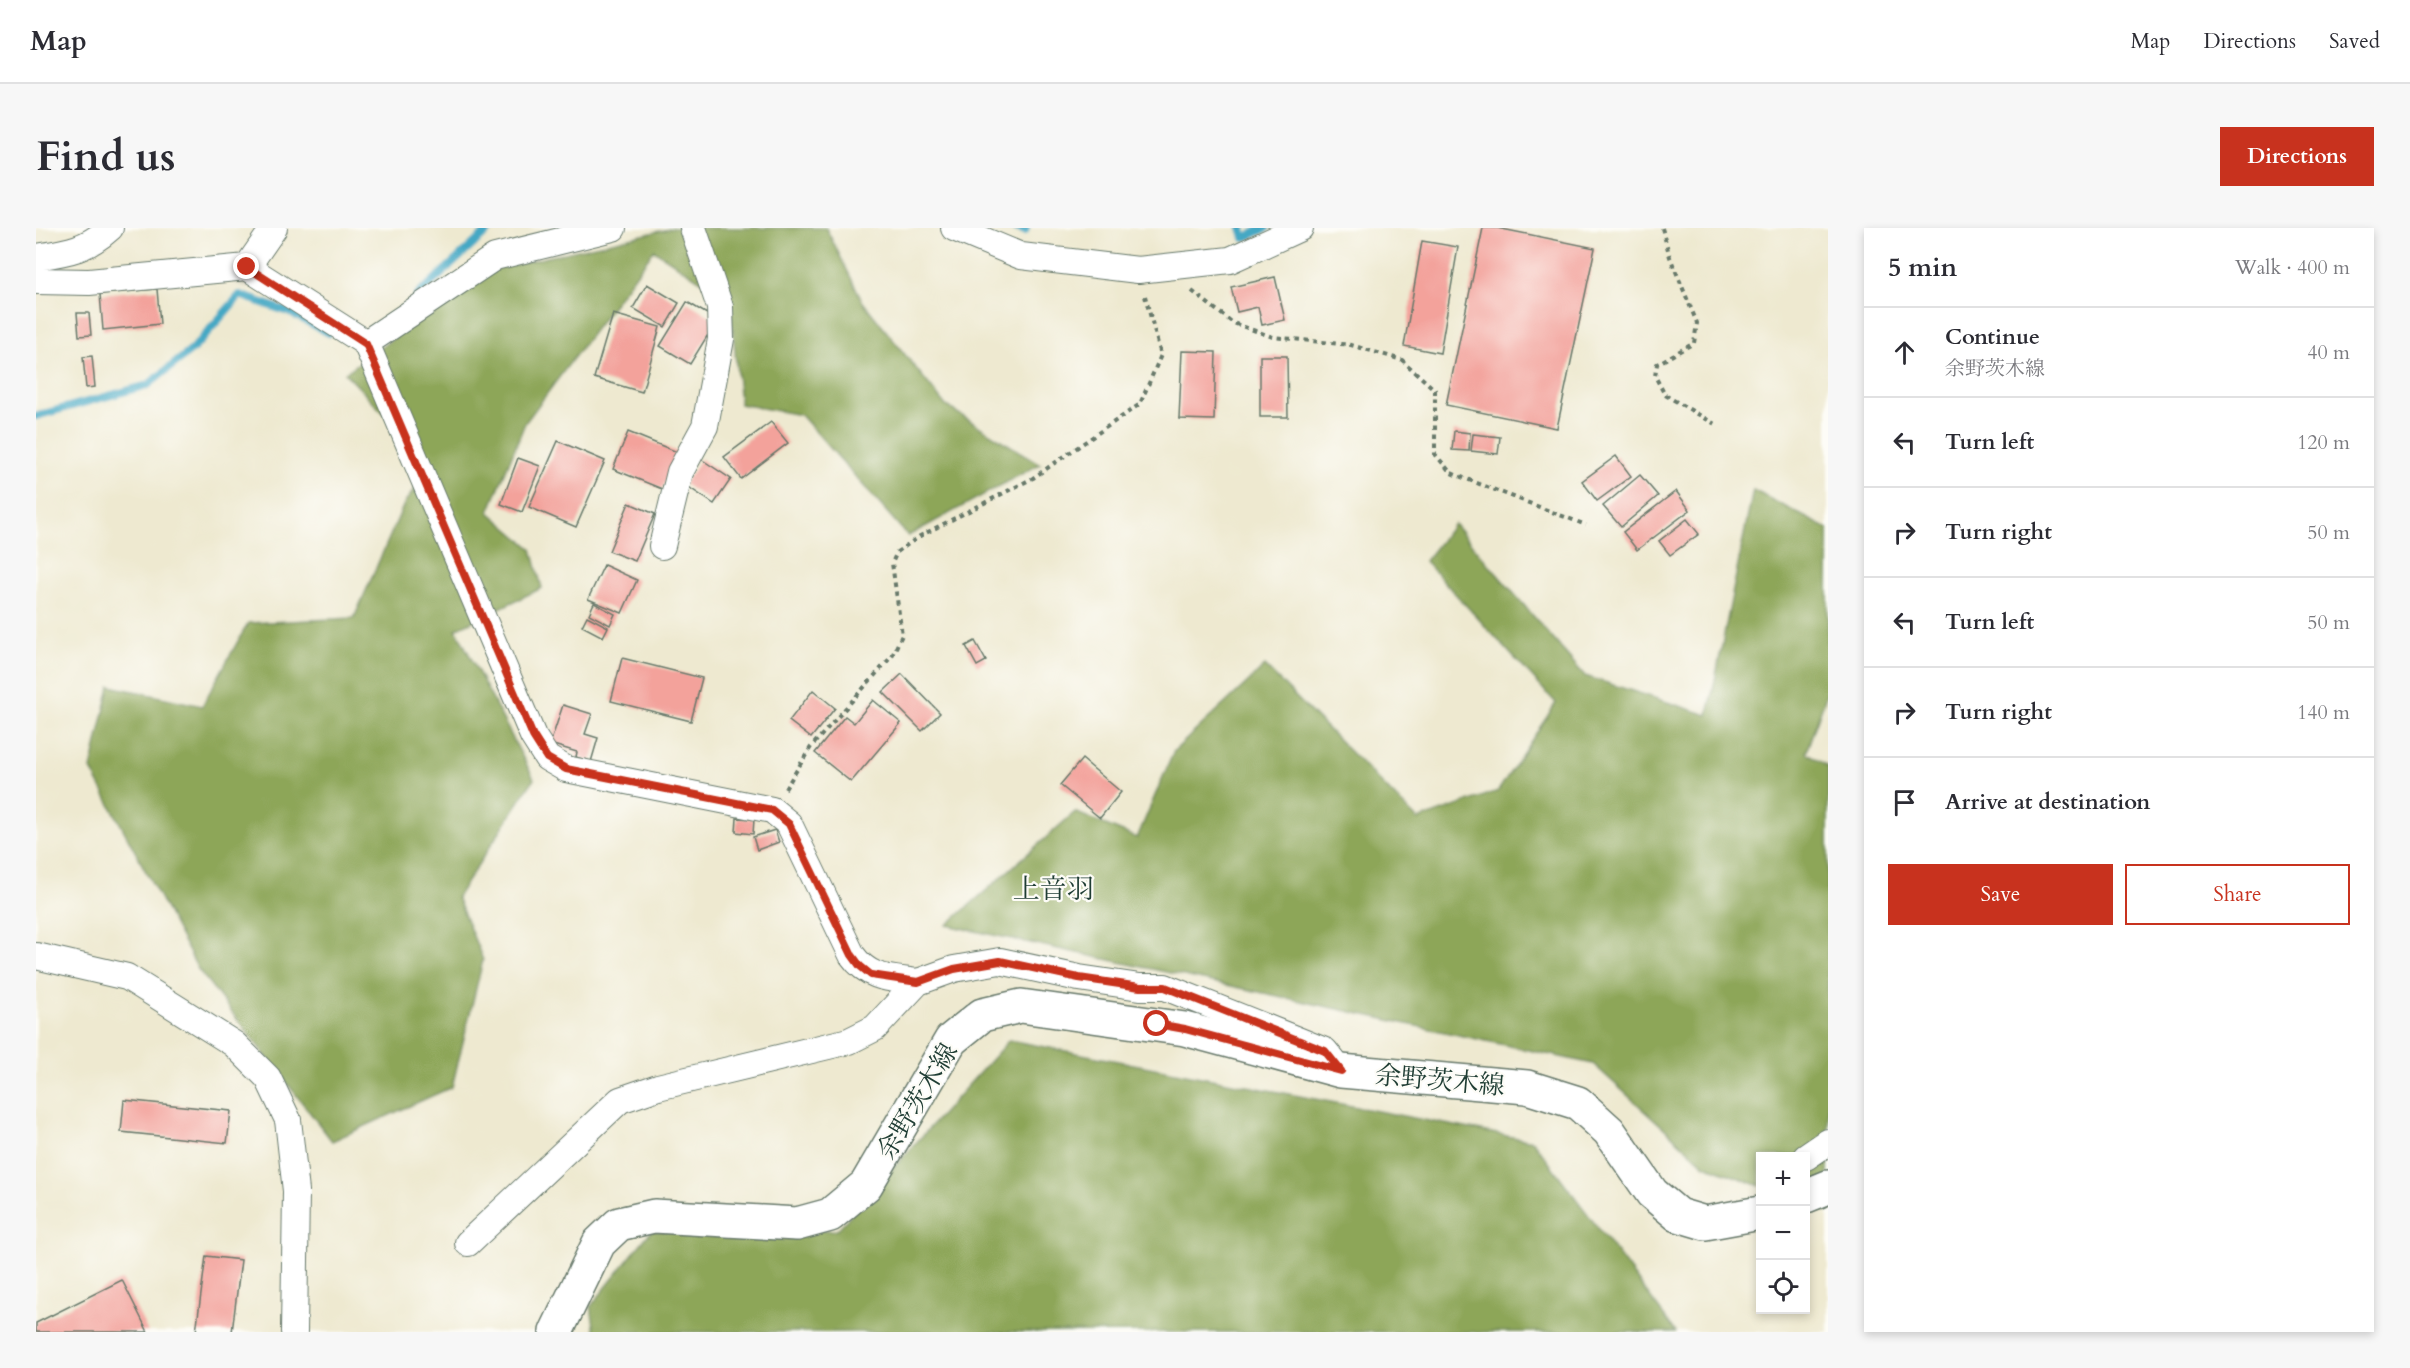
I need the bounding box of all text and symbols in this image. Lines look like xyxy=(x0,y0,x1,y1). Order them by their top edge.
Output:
text: Map xyxy=(30,22,87,60)
text: Map xyxy=(2130,27,2170,56)
text: Directions xyxy=(2203,27,2296,56)
text: Saved xyxy=(2329,27,2380,56)
button: Directions xyxy=(2220,127,2374,186)
text: Find us xyxy=(36,128,176,185)
text: 5 min xyxy=(1888,250,1957,285)
route end xyxy=(233,253,259,279)
text: Walk · 400 m xyxy=(2235,254,2350,281)
text: Continue xyxy=(1945,322,2040,352)
icon: ahead xyxy=(1888,336,1921,369)
text: 40 m xyxy=(2307,339,2350,366)
text: 余野茨木線 xyxy=(1945,355,2045,382)
icon: left xyxy=(1888,426,1921,459)
text: Turn left xyxy=(1945,427,2034,457)
text: 120 m xyxy=(2297,429,2350,456)
icon: right xyxy=(1888,516,1921,549)
text: Turn right xyxy=(1945,517,2052,547)
text: 50 m xyxy=(2307,519,2350,546)
icon: left xyxy=(1888,606,1921,639)
text: Turn left xyxy=(1945,607,2034,637)
text: 50 m xyxy=(2307,609,2350,636)
icon: right xyxy=(1888,696,1921,729)
text: Turn right xyxy=(1945,697,2052,727)
text: 140 m xyxy=(2297,699,2350,726)
icon: arrive xyxy=(1888,786,1921,819)
text: Arrive at destination xyxy=(1945,787,2150,817)
button: Save xyxy=(1888,864,2113,925)
button: Share xyxy=(2125,864,2350,925)
district label: 上音羽 xyxy=(1013,871,1094,908)
route start xyxy=(1143,1010,1169,1036)
street label: 余野茨木線 xyxy=(869,1037,966,1166)
street label: 余野茨木線 xyxy=(1374,1057,1506,1104)
map controls xyxy=(1756,1152,1810,1314)
button: + xyxy=(1756,1152,1810,1206)
button: − xyxy=(1756,1206,1810,1260)
button: locate xyxy=(1756,1260,1810,1314)

